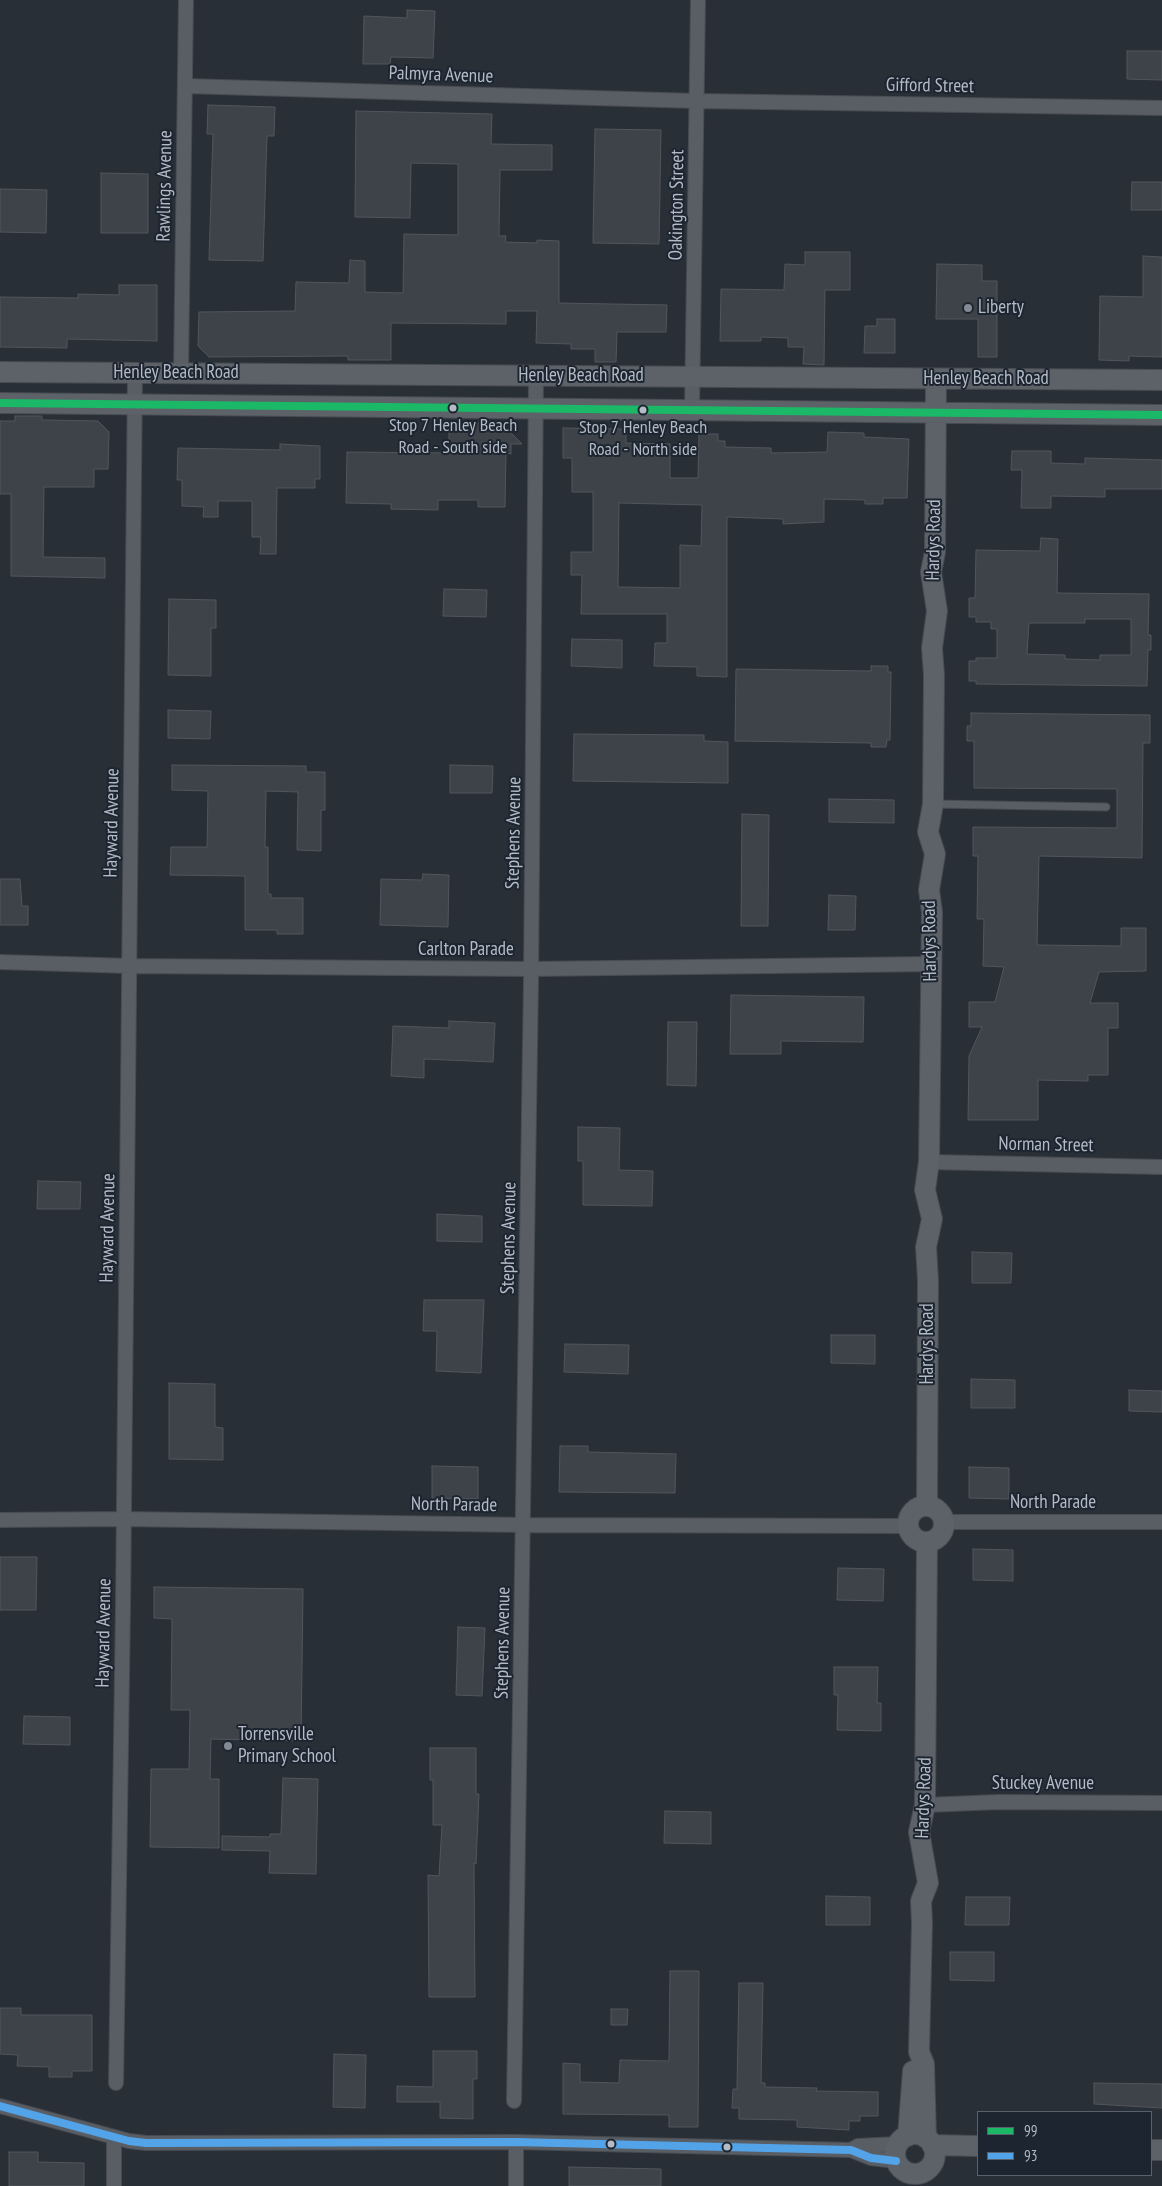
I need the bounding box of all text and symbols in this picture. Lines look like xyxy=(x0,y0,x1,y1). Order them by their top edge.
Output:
street label: Palmyra Avenue xyxy=(388,62,494,88)
street label: Gifford Street xyxy=(886,74,974,98)
street label: Rawlings Avenue xyxy=(153,130,177,242)
street label: Oakington Street xyxy=(665,149,689,261)
place label: Liberty xyxy=(978,297,1024,319)
marker: Liberty xyxy=(962,302,974,314)
street label: Henley Beach Road xyxy=(113,362,239,384)
street label: Henley Beach Road xyxy=(518,365,644,387)
street label: Henley Beach Road xyxy=(923,368,1049,390)
marker: Stop 7 Henley Beach Road - South side xyxy=(448,403,458,413)
marker: Stop 7 Henley Beach Road - North side xyxy=(638,405,648,415)
place label: Stop 7 Henley Beach Road - South side xyxy=(389,415,517,458)
place label: Stop 7 Henley Beach Road - North side xyxy=(579,417,707,459)
street label: Hardys Road xyxy=(922,499,946,581)
street label: Hayward Avenue xyxy=(100,768,124,878)
street label: Stephens Avenue xyxy=(502,777,526,889)
street label: Hardys Road xyxy=(918,900,942,982)
street label: Carlton Parade xyxy=(418,939,514,961)
street label: Norman Street xyxy=(998,1133,1094,1157)
street label: Hayward Avenue xyxy=(96,1173,120,1283)
street label: Stephens Avenue xyxy=(497,1182,521,1294)
street label: Hardys Road xyxy=(917,1303,939,1385)
street label: North Parade xyxy=(1010,1492,1096,1514)
street label: North Parade xyxy=(411,1493,497,1517)
street label: Hayward Avenue xyxy=(92,1578,116,1688)
street label: Stephens Avenue xyxy=(491,1587,515,1699)
place label: Torrensville Primary School xyxy=(238,1724,336,1768)
marker: Torrensville Primary School xyxy=(222,1740,234,1752)
street label: Hardys Road xyxy=(911,1757,937,1839)
street label: Stuckey Avenue xyxy=(992,1773,1094,1795)
legend xyxy=(977,2111,1152,2176)
text: 99 xyxy=(1024,2121,1038,2140)
unlabelled marker xyxy=(606,2139,616,2149)
unlabelled marker xyxy=(722,2142,732,2152)
text: 93 xyxy=(1024,2146,1038,2165)

